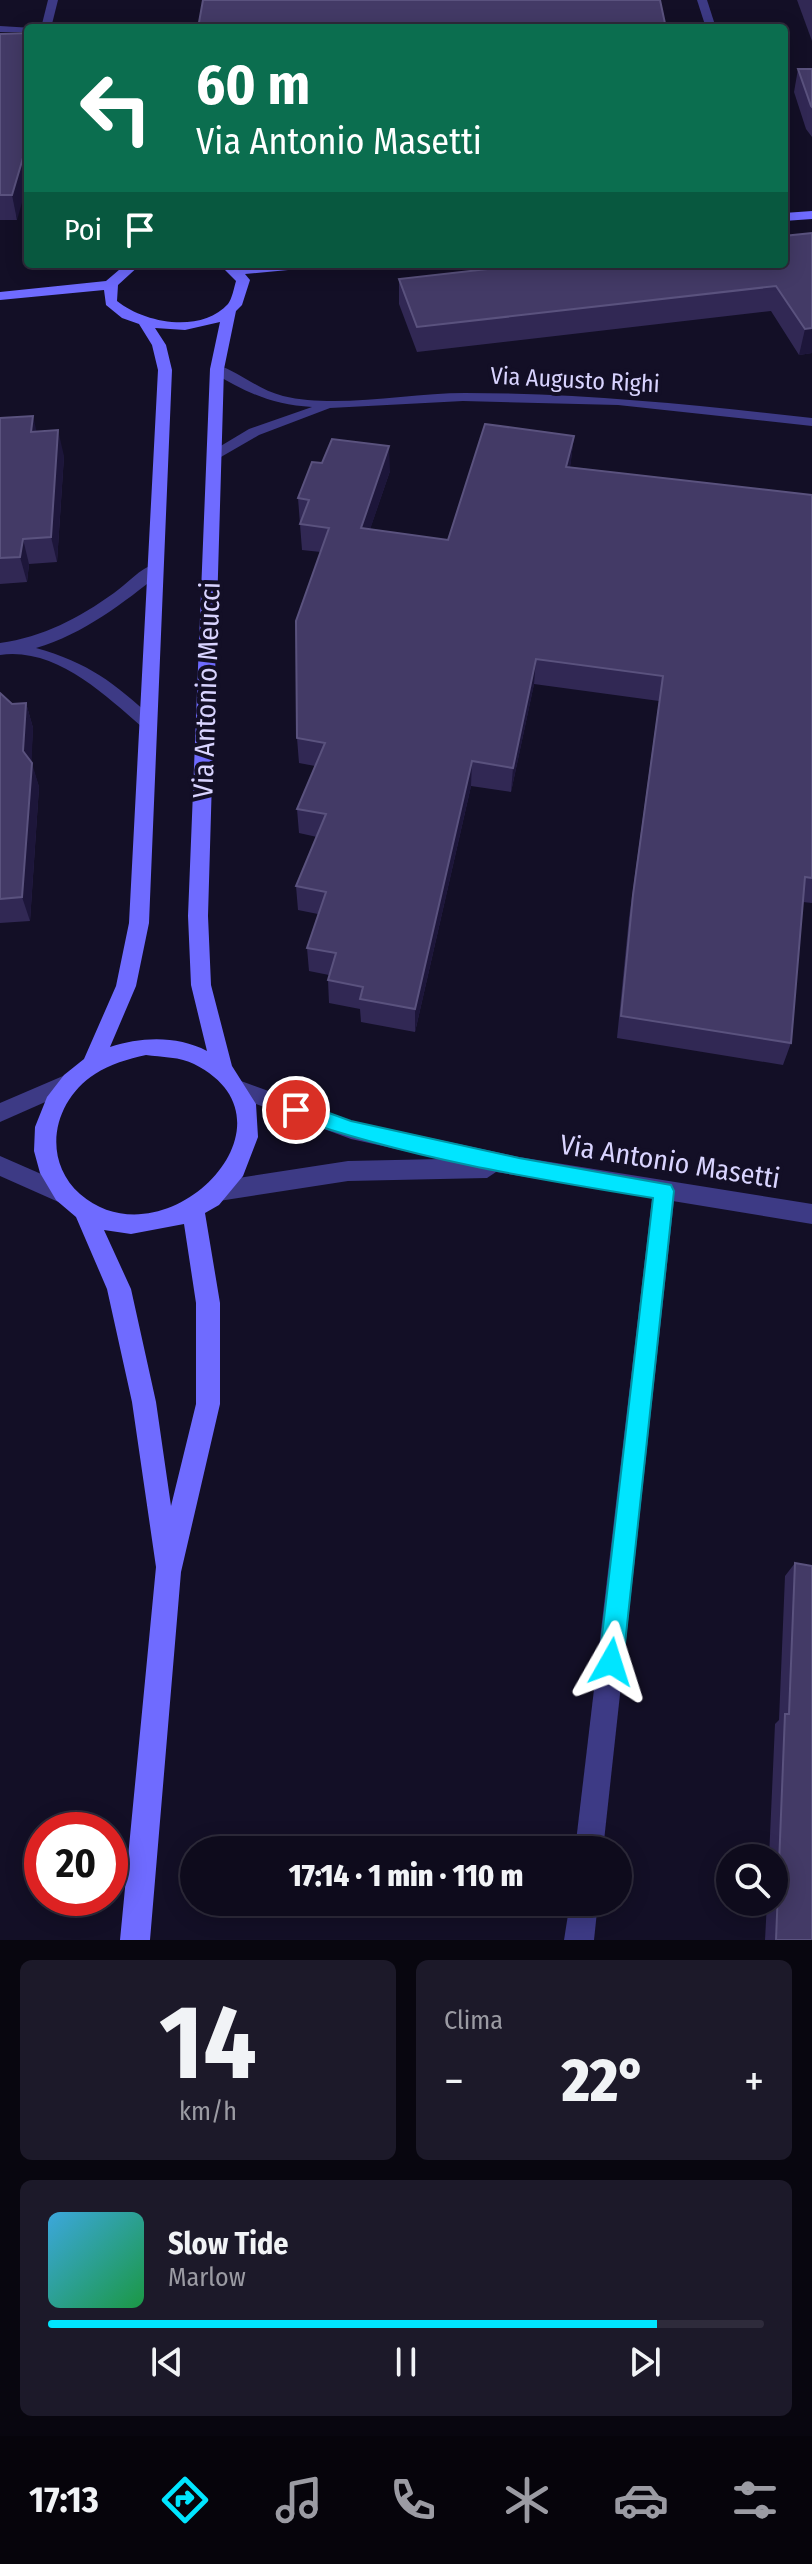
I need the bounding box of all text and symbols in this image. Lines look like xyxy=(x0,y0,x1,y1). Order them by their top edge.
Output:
text: 60 m xyxy=(196,52,310,119)
icon: left xyxy=(64,56,168,160)
text: Via Antonio Masetti xyxy=(196,120,482,164)
icon: arrive xyxy=(118,208,162,252)
text: Poi xyxy=(64,212,102,248)
street label: Via Augusto Righi xyxy=(490,362,660,398)
street label: Via Antonio Meucci xyxy=(186,581,227,799)
pin xyxy=(262,1076,330,1144)
icon: arrive xyxy=(274,1088,318,1132)
street label: Via Antonio Masetti xyxy=(558,1128,782,1195)
position arrow xyxy=(569,1620,653,1704)
speed limit sign: 20 xyxy=(24,1812,128,1916)
map controls xyxy=(716,1844,788,1916)
button: search xyxy=(716,1844,788,1916)
text: 17:14 · 1 min · 110 m xyxy=(289,1858,523,1894)
text: 14 xyxy=(159,1981,257,2106)
text: Clima xyxy=(444,2005,503,2036)
text: 22° xyxy=(562,2045,646,2117)
text: − xyxy=(444,2055,464,2108)
text: + xyxy=(744,2055,764,2108)
text: km/h xyxy=(179,2096,237,2127)
text: Slow Tide xyxy=(168,2226,289,2262)
text: Marlow xyxy=(168,2262,246,2293)
icon: previous xyxy=(145,2340,189,2384)
icon: pause xyxy=(384,2340,428,2384)
icon: next xyxy=(623,2340,667,2384)
icon: directions xyxy=(157,2472,213,2528)
icon: music xyxy=(271,2472,327,2528)
icon: phone xyxy=(385,2472,441,2528)
icon: climate xyxy=(499,2472,555,2528)
icon: car xyxy=(613,2472,669,2528)
icon: filters xyxy=(727,2472,783,2528)
text: 17:13 xyxy=(29,2478,99,2522)

